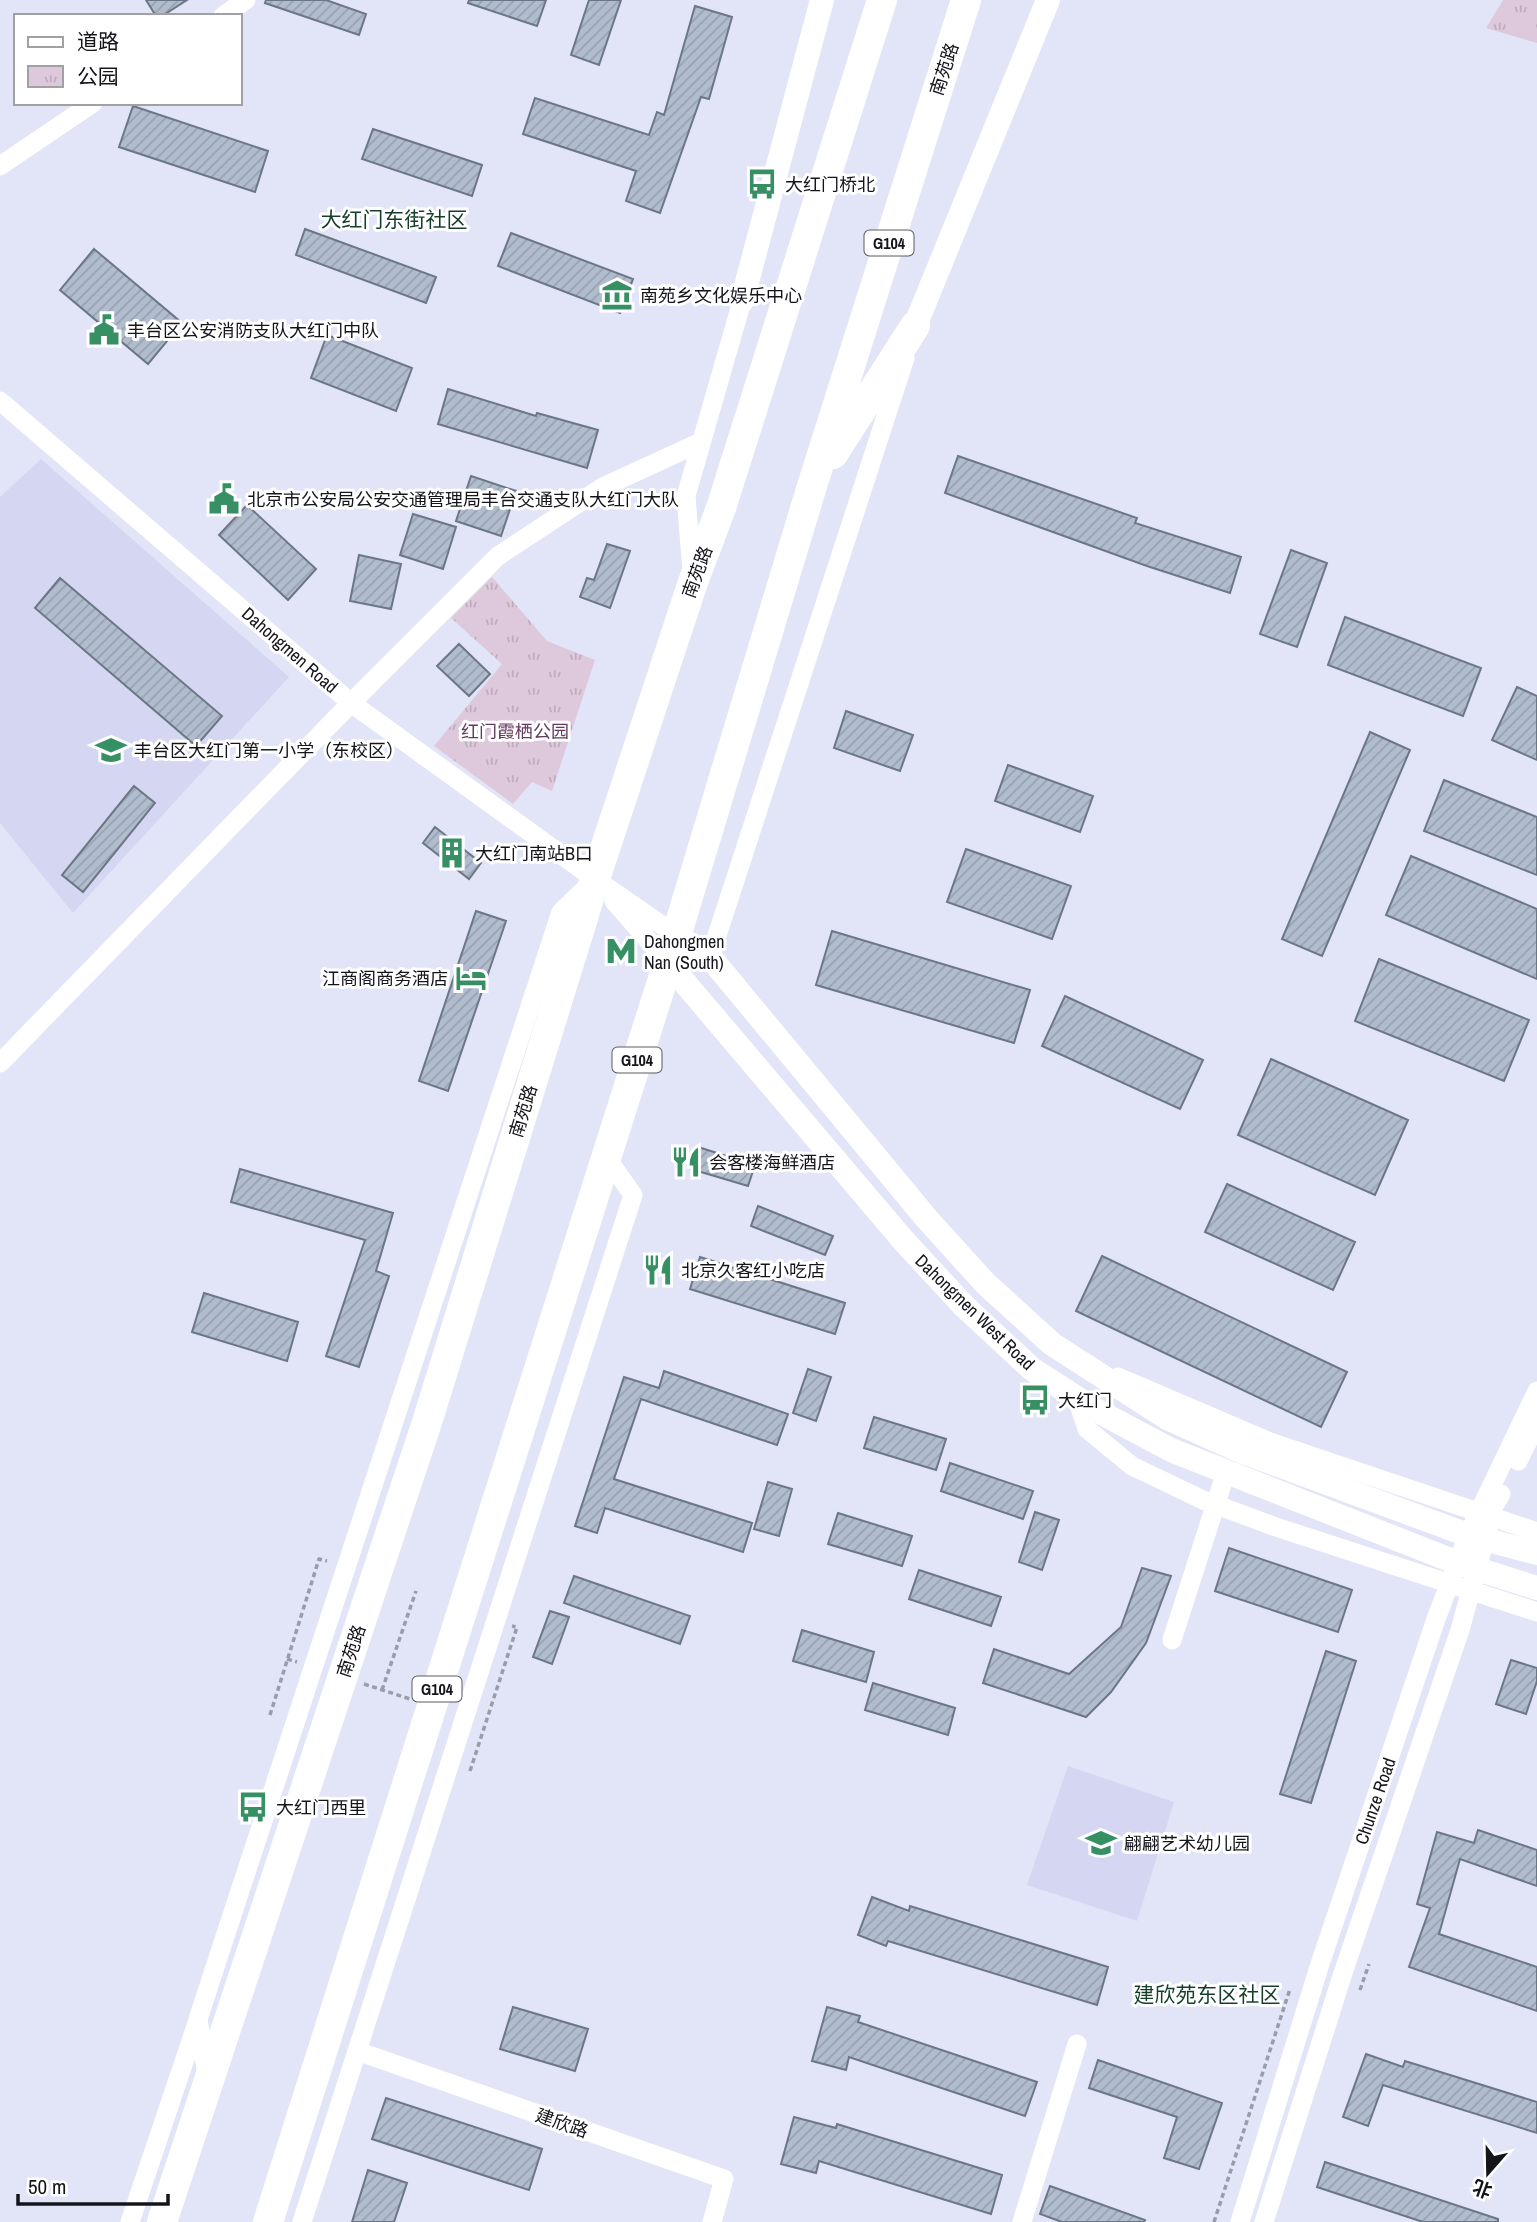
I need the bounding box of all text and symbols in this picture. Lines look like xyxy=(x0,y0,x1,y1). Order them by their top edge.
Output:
legend xyxy=(14,14,242,105)
text: 道路 xyxy=(77,27,119,56)
street label: 南苑路 xyxy=(924,39,964,99)
text: 公园 xyxy=(77,62,119,91)
bus stop icon: 大红门桥北 xyxy=(745,167,779,201)
place label: 大红门桥北 xyxy=(785,172,875,197)
district label: 大红门东街社区 xyxy=(321,205,468,234)
road number: G104 xyxy=(864,230,914,256)
museum icon: 南苑乡文化娱乐中心 xyxy=(600,278,634,312)
place label: 南苑乡文化娱乐中心 xyxy=(640,283,802,308)
public building icon: 丰台区公安消防支队大红门中队 xyxy=(87,313,121,347)
place label: 丰台区公安消防支队大红门中队 xyxy=(127,318,379,343)
public building icon: 北京市公安局公安交通管理局丰台交通支队大红门大队 xyxy=(207,482,241,516)
place label: 北京市公安局公安交通管理局丰台交通支队大红门大队 xyxy=(247,487,679,512)
street label: 南苑路 xyxy=(676,542,718,602)
street label: Dahongmen Road xyxy=(237,601,343,699)
park label: 红门霞栖公园 xyxy=(461,719,569,744)
school or university icon: 丰台区大红门第一小学（东校区） xyxy=(94,733,128,767)
place label: 丰台区大红门第一小学（东校区） xyxy=(134,738,404,763)
building icon: 大红门南站B口 xyxy=(435,836,469,870)
place label: 大红门南站B口 xyxy=(475,841,593,866)
place label: Dahongmen Nan (South) xyxy=(644,929,724,975)
metro station icon: Dahongmen Nan (South) xyxy=(604,934,638,968)
hotel icon: 江商阁商务酒店 xyxy=(454,961,488,995)
place label: 江商阁商务酒店 xyxy=(322,966,448,991)
road number: G104 xyxy=(612,1048,662,1072)
street label: 南苑路 xyxy=(503,1082,543,1140)
restaurant icon: 会客楼海鲜酒店 xyxy=(669,1145,703,1179)
place label: 会客楼海鲜酒店 xyxy=(709,1150,835,1175)
street label: Dahongmen West Road xyxy=(910,1248,1040,1376)
restaurant icon: 北京久客红小吃店 xyxy=(641,1253,675,1287)
place label: 北京久客红小吃店 xyxy=(681,1258,825,1283)
bus stop icon: 大红门 xyxy=(1018,1383,1052,1417)
place label: 大红门 xyxy=(1058,1388,1112,1413)
street label: 南苑路 xyxy=(331,1621,371,1681)
road number: G104 xyxy=(412,1676,462,1702)
street label: Chunze Road xyxy=(1348,1754,1402,1848)
bus stop icon: 大红门西里 xyxy=(236,1790,270,1824)
place label: 大红门西里 xyxy=(276,1795,366,1820)
school or university icon: 翩翩艺术幼儿园 xyxy=(1084,1826,1118,1860)
place label: 翩翩艺术幼儿园 xyxy=(1124,1831,1250,1856)
district label: 建欣苑东区社区 xyxy=(1134,1980,1281,2009)
street label: 建欣路 xyxy=(532,2102,592,2144)
north arrow xyxy=(1453,2138,1523,2208)
scale bar xyxy=(18,2162,168,2206)
text: 50 m xyxy=(28,2172,66,2201)
text: 北 xyxy=(1469,2174,1496,2204)

